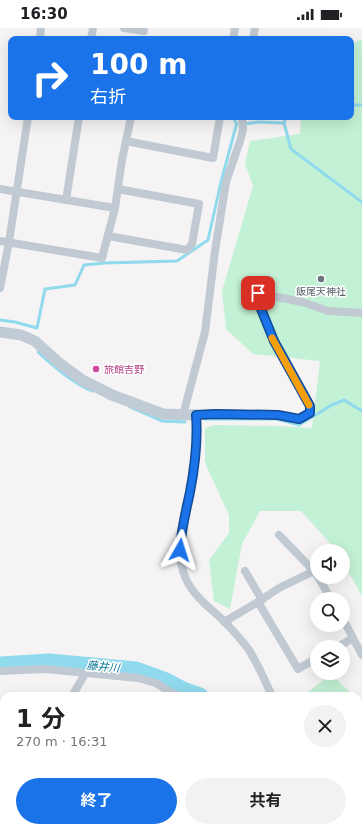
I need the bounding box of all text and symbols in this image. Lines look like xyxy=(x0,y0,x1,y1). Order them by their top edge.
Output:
text: 16:30 xyxy=(20,5,68,23)
text: 100 m xyxy=(90,48,187,81)
icon: right xyxy=(24,52,76,104)
text: 右折 xyxy=(90,86,126,107)
marker: 飯尾天神社 xyxy=(316,274,326,284)
pin xyxy=(241,276,275,310)
icon: arrive xyxy=(247,282,269,304)
place label: 飯尾天神社 xyxy=(296,286,346,297)
marker: 旅館吉野 xyxy=(91,364,101,374)
place label: 旅館吉野 xyxy=(104,364,144,375)
position arrow xyxy=(159,529,201,571)
map controls xyxy=(310,544,350,680)
button: sound xyxy=(310,544,350,584)
button: search xyxy=(310,592,350,632)
button: layers xyxy=(310,640,350,680)
water label: 藤井川 xyxy=(86,659,121,675)
text: 1 分 xyxy=(16,705,65,733)
button: close xyxy=(304,705,346,747)
text: 270 m · 16:31 xyxy=(16,734,107,749)
button: 終了 xyxy=(16,778,177,824)
button: 共有 xyxy=(185,778,346,824)

